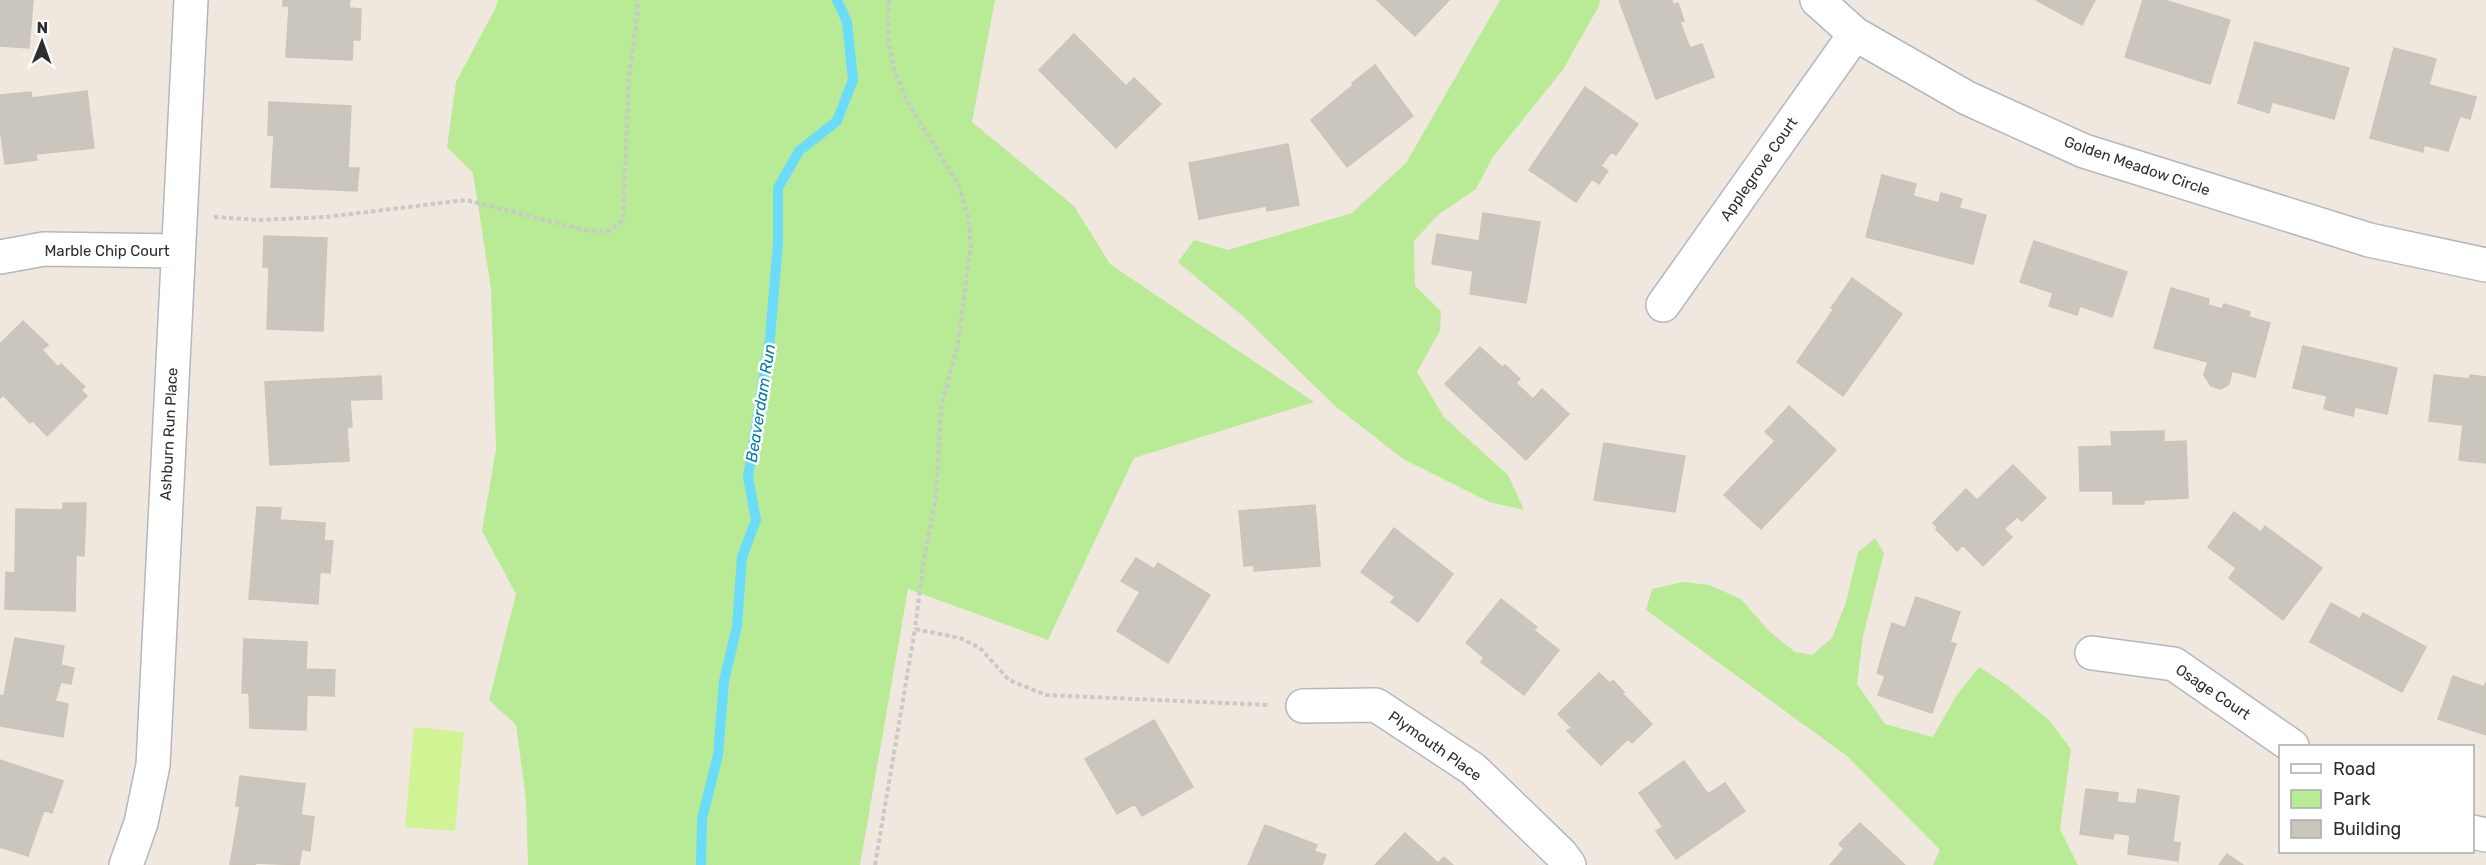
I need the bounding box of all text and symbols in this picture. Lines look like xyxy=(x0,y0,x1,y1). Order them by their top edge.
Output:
north arrow xyxy=(12,12,72,72)
text: N xyxy=(36,18,48,37)
street label: Applegrove Court xyxy=(1717,114,1801,224)
street label: Golden Meadow Circle xyxy=(2062,133,2212,199)
street label: Marble Chip Court xyxy=(44,242,170,260)
water label: Beaverdam Run xyxy=(742,343,779,464)
street label: Ashburn Run Place xyxy=(157,367,181,501)
street label: Osage Court xyxy=(2172,660,2254,724)
street label: Plymouth Place xyxy=(1385,707,1485,785)
legend xyxy=(2279,745,2474,853)
text: Road xyxy=(2333,758,2376,780)
text: Park xyxy=(2333,788,2371,810)
text: Building xyxy=(2333,818,2401,840)

